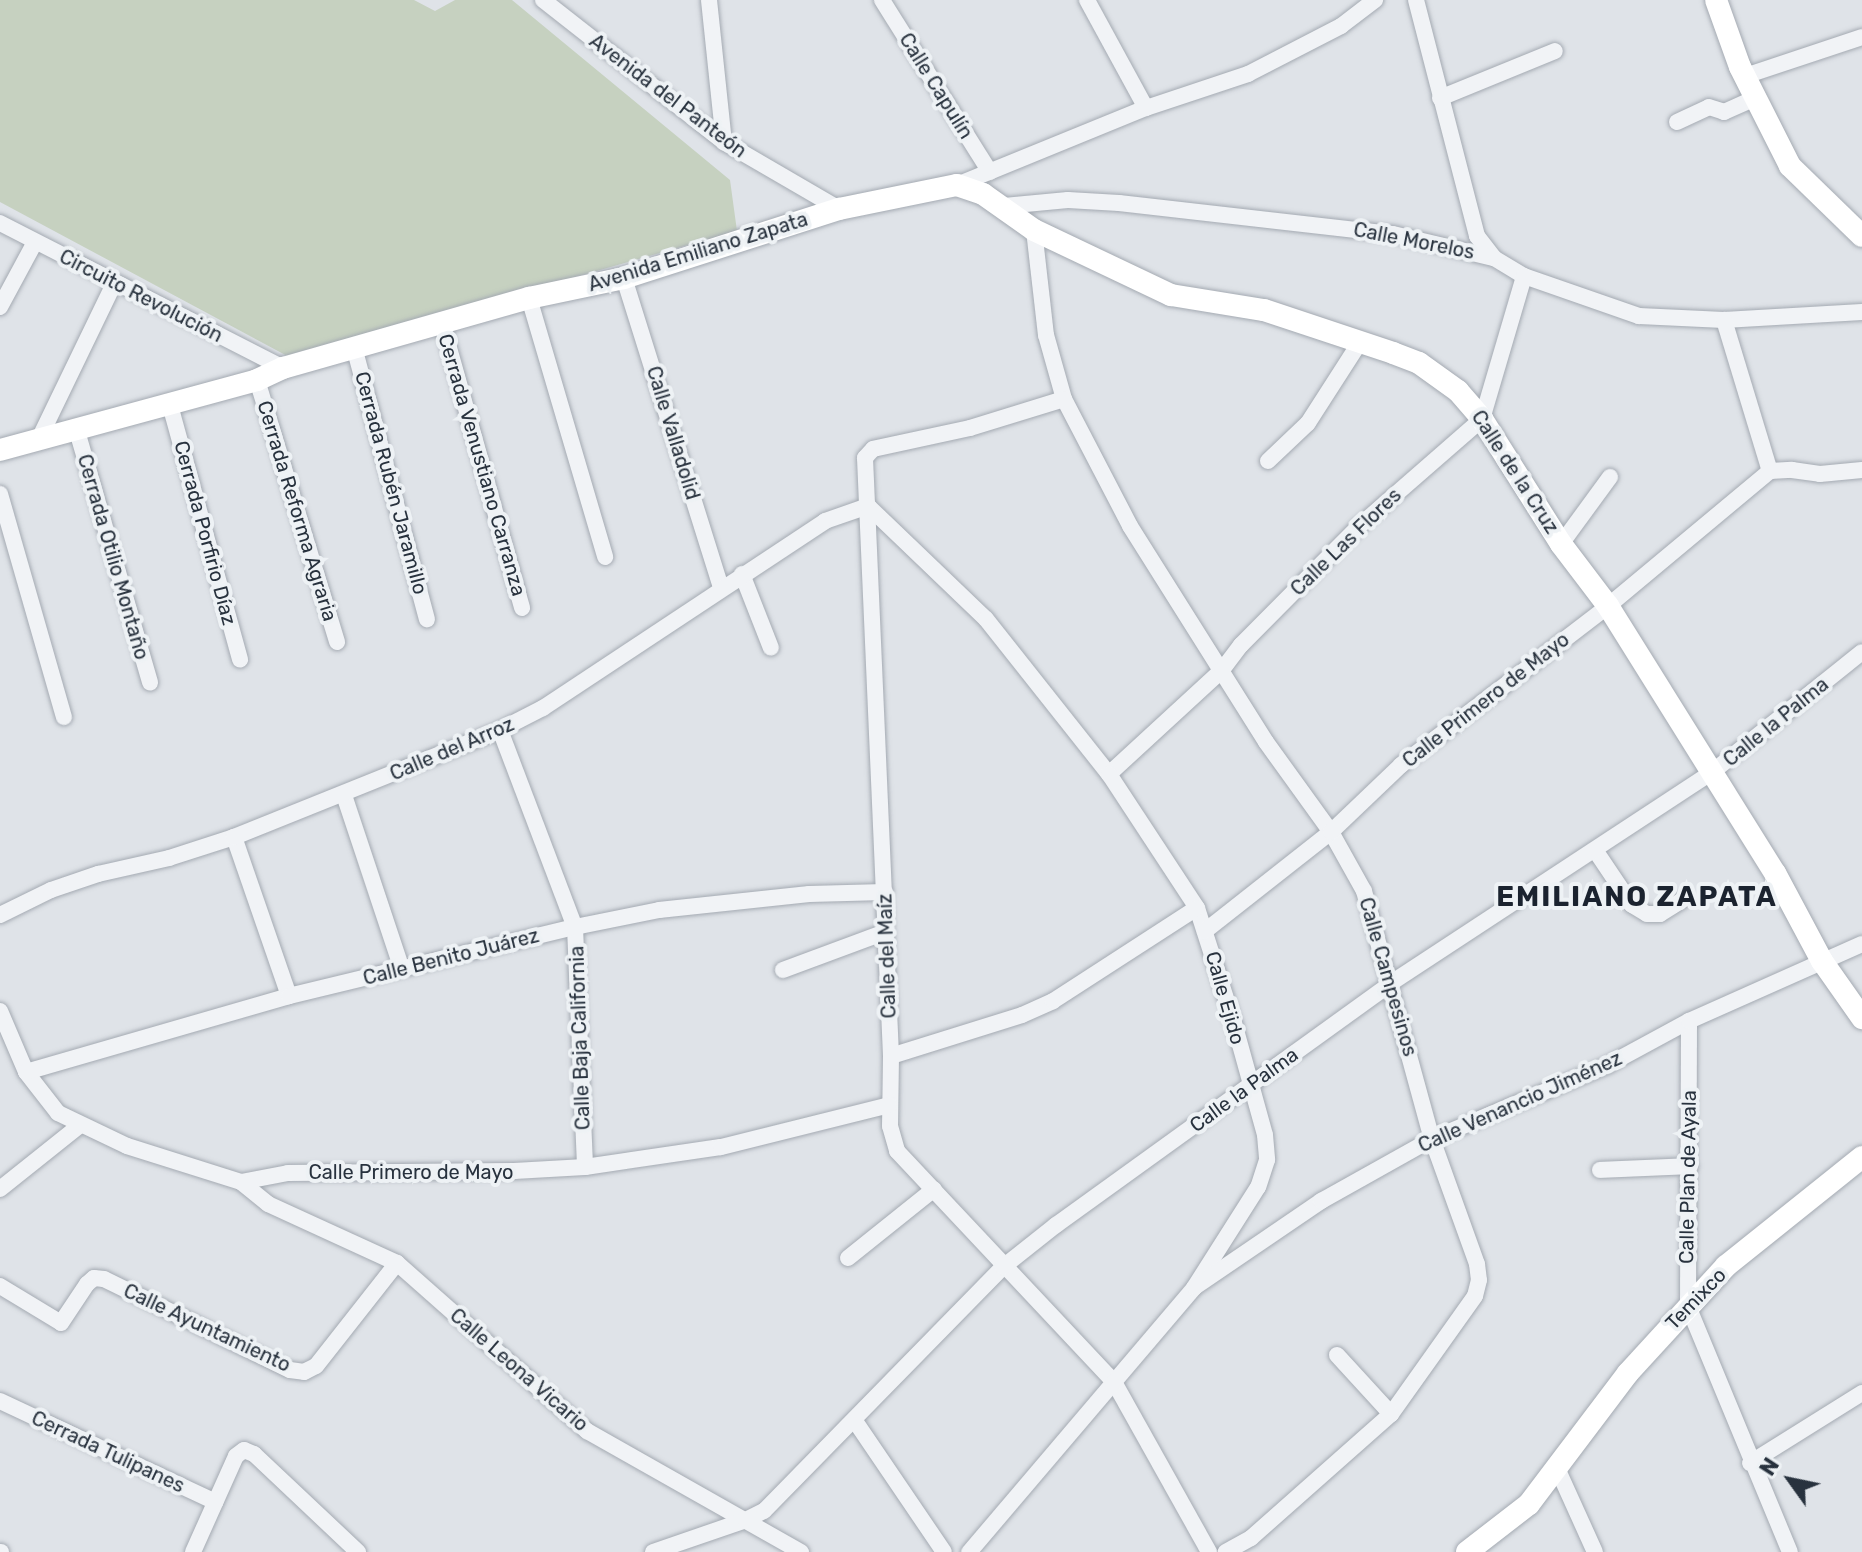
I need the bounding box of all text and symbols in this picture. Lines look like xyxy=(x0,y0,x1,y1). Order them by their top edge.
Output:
street label: Avenida del Panteón xyxy=(585,29,751,163)
street label: Calle Capulín xyxy=(894,29,978,143)
street label: Avenida Emiliano Zapata xyxy=(585,207,811,297)
street label: Calle Morelos xyxy=(1351,218,1477,264)
street label: Circuito Revolución xyxy=(55,244,227,348)
street label: Cerrada Venustiano Carranza xyxy=(433,331,531,599)
street label: Calle Valladolid xyxy=(641,363,705,503)
street label: Cerrada Rubén Jaramillo xyxy=(350,369,432,597)
street label: Cerrada Reforma Agraria xyxy=(252,398,342,624)
street label: Calle de la Cruz xyxy=(1466,406,1564,538)
street label: Cerrada Porfirio Díaz xyxy=(169,438,241,628)
street label: Cerrada Otilio Montaño xyxy=(72,452,154,662)
street label: Calle Las Flores xyxy=(1286,483,1406,601)
street label: Calle Primero de Mayo xyxy=(1398,627,1574,773)
street label: Calle la Palma xyxy=(1719,672,1833,772)
street label: Calle del Arroz xyxy=(386,712,518,786)
district label: EMILIANO ZAPATA xyxy=(1496,880,1778,914)
street label: Calle del Maíz xyxy=(873,893,901,1019)
street label: Calle Campesinos xyxy=(1354,895,1422,1059)
street label: Calle Benito Juárez xyxy=(361,924,541,990)
street label: Calle Baja California xyxy=(565,945,595,1131)
street label: Calle Ejido xyxy=(1200,949,1250,1047)
street label: Calle la Palma xyxy=(1185,1043,1303,1137)
street label: Calle Venancio Jiménez xyxy=(1414,1046,1626,1158)
street label: Calle Plan de Ayala xyxy=(1674,1090,1702,1264)
street label: Calle Primero de Mayo xyxy=(308,1160,514,1184)
street label: Temixco xyxy=(1661,1263,1731,1335)
street label: Calle Ayuntamiento xyxy=(119,1279,295,1377)
street label: Calle Leona Vicario xyxy=(445,1303,593,1437)
street label: Cerrada Tulipanes xyxy=(27,1406,189,1498)
north arrow xyxy=(1750,1440,1830,1520)
text: N xyxy=(1754,1453,1785,1481)

